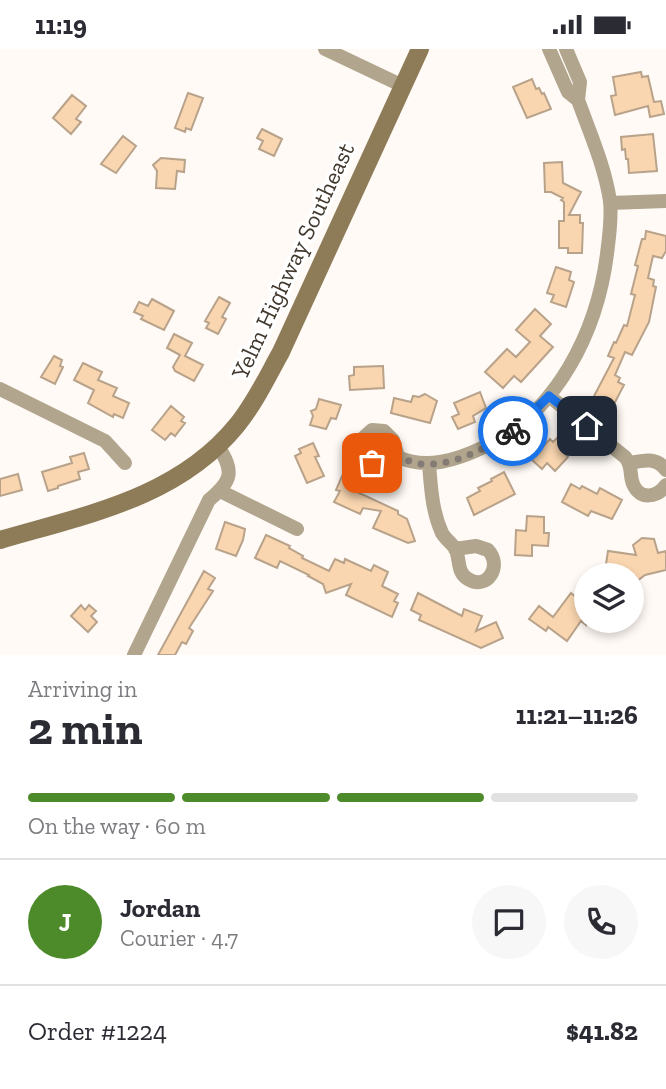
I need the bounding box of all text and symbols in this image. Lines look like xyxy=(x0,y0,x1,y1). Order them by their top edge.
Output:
text: 11:19 xyxy=(35,9,87,41)
street label: Yelm Highway Southeast xyxy=(225,138,360,385)
courier xyxy=(478,396,548,466)
pin xyxy=(557,396,617,456)
icon: home xyxy=(568,407,606,445)
icon: bike xyxy=(494,412,532,450)
pin xyxy=(342,433,402,493)
icon: bag xyxy=(353,444,391,482)
map controls xyxy=(574,563,644,633)
button: layers xyxy=(574,563,644,633)
text: Arriving in xyxy=(28,675,137,703)
text: 11:21–11:26 xyxy=(516,699,638,731)
text: 2 min xyxy=(28,701,143,756)
text: On the way · 60 m xyxy=(28,812,206,840)
button: chat xyxy=(472,885,546,959)
button: phone xyxy=(564,885,638,959)
text: Jordan xyxy=(120,892,200,924)
text: J xyxy=(59,906,71,938)
text: Courier · 4.7 xyxy=(120,924,238,952)
text: Order #1224 xyxy=(28,1015,167,1047)
text: $41.82 xyxy=(566,1015,638,1047)

